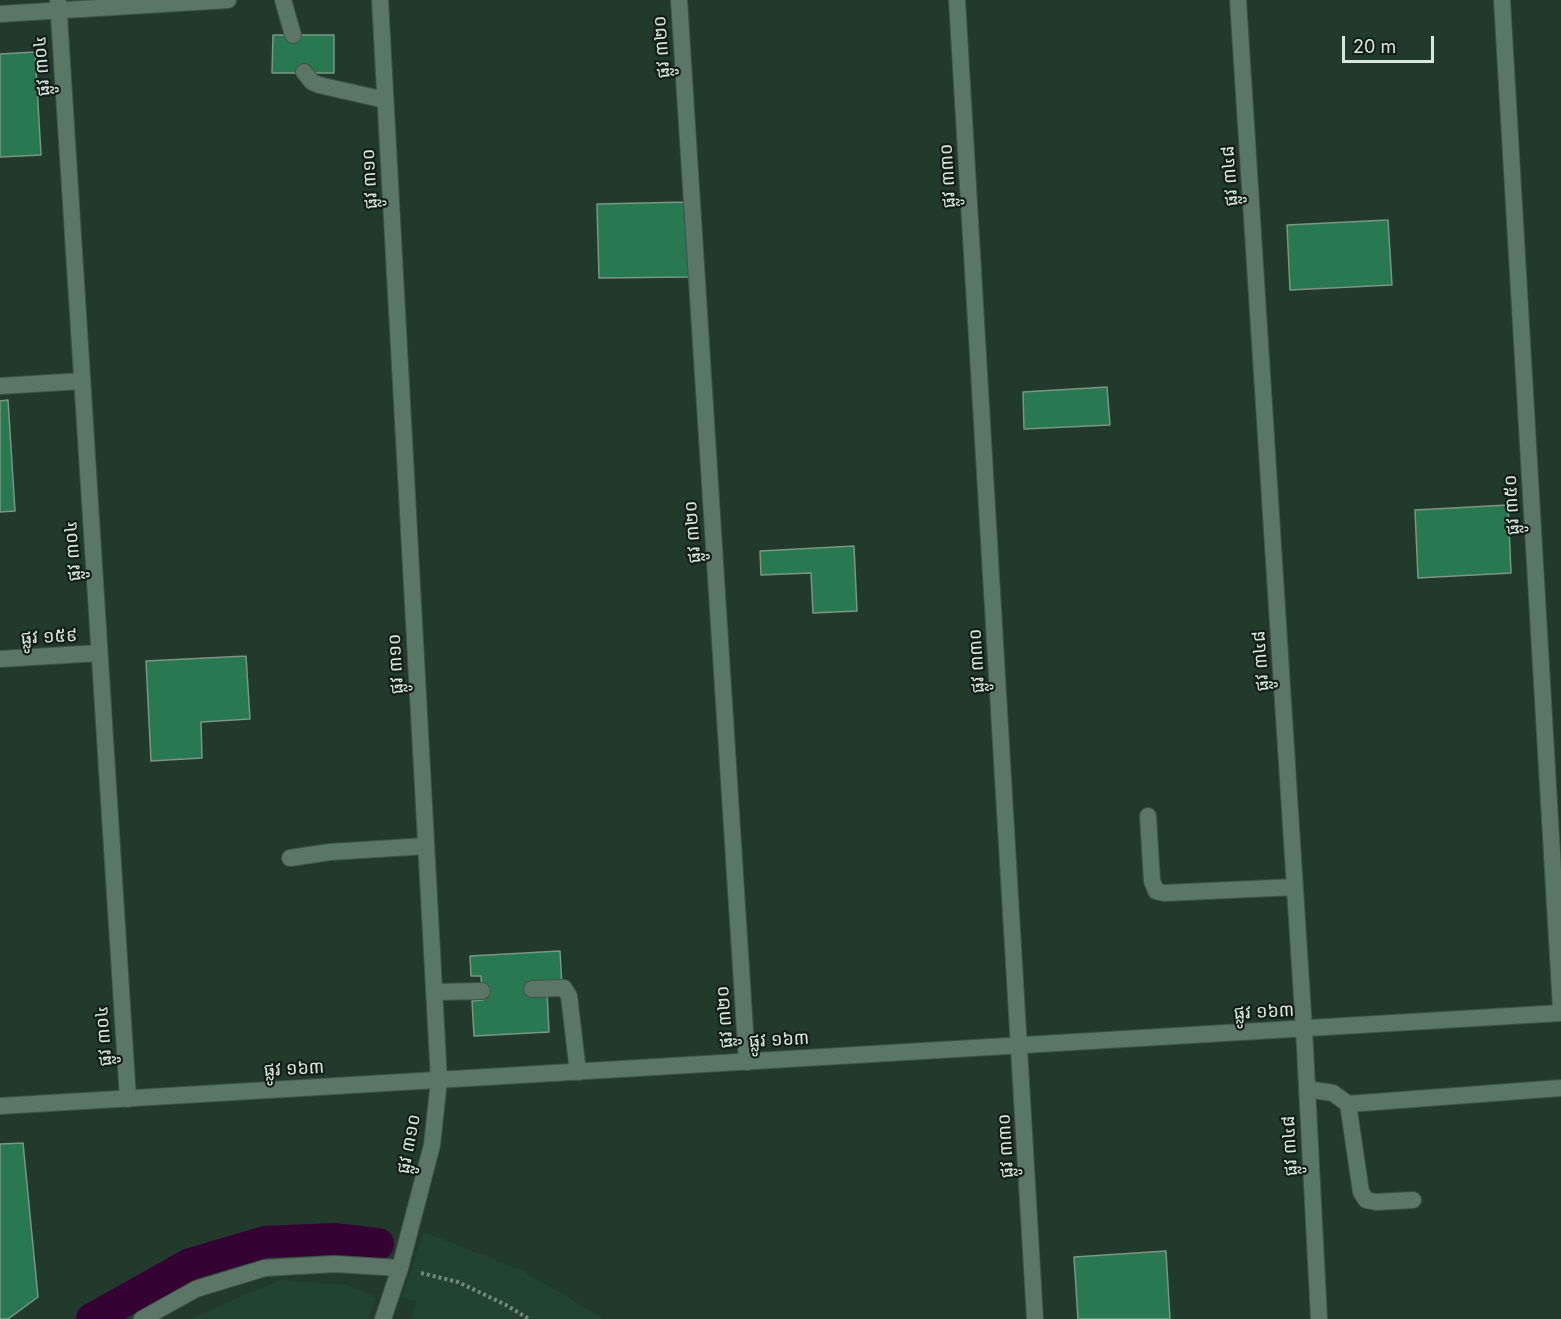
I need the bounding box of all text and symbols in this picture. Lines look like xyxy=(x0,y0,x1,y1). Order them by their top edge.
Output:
street label: ផ្លូវ ៣២០ xyxy=(649,15,675,79)
scale bar xyxy=(1345,24,1436,62)
street label: ផ្លូវ ៣០៤ xyxy=(29,35,55,97)
text: 20 m xyxy=(1353,36,1396,57)
street label: ផ្លូវ ៣៣០ xyxy=(936,143,960,209)
street label: ផ្លូវ ៣៤៨ xyxy=(1217,145,1243,207)
street label: ផ្លូវ ៣១០ xyxy=(358,148,382,210)
street label: ផ្លូវ ៣៥០ xyxy=(1500,474,1524,536)
street label: ផ្លូវ ៣២០ xyxy=(680,500,706,564)
street label: ផ្លូវ ៣០៤ xyxy=(60,520,86,582)
street label: ផ្លូវ ១៥៩ xyxy=(20,625,78,649)
street label: ផ្លូវ ៣៣០ xyxy=(965,628,989,694)
street label: ផ្លូវ ៣៤៨ xyxy=(1248,630,1274,692)
street label: ផ្លូវ ៣១០ xyxy=(384,633,408,695)
street label: ផ្លូវ ៣២០ xyxy=(712,985,738,1049)
street label: ផ្លូវ ១៦៣ xyxy=(1233,1000,1295,1024)
street label: ផ្លូវ ៣០៤ xyxy=(91,1005,117,1067)
street label: ផ្លូវ ១៦៣ xyxy=(748,1028,810,1052)
street label: ផ្លូវ ១៦៣ xyxy=(263,1057,325,1081)
street label: ផ្លូវ ៣១០ xyxy=(393,1112,425,1176)
street label: ផ្លូវ ៣៣០ xyxy=(994,1113,1018,1179)
street label: ផ្លូវ ៣៤៨ xyxy=(1278,1115,1302,1177)

